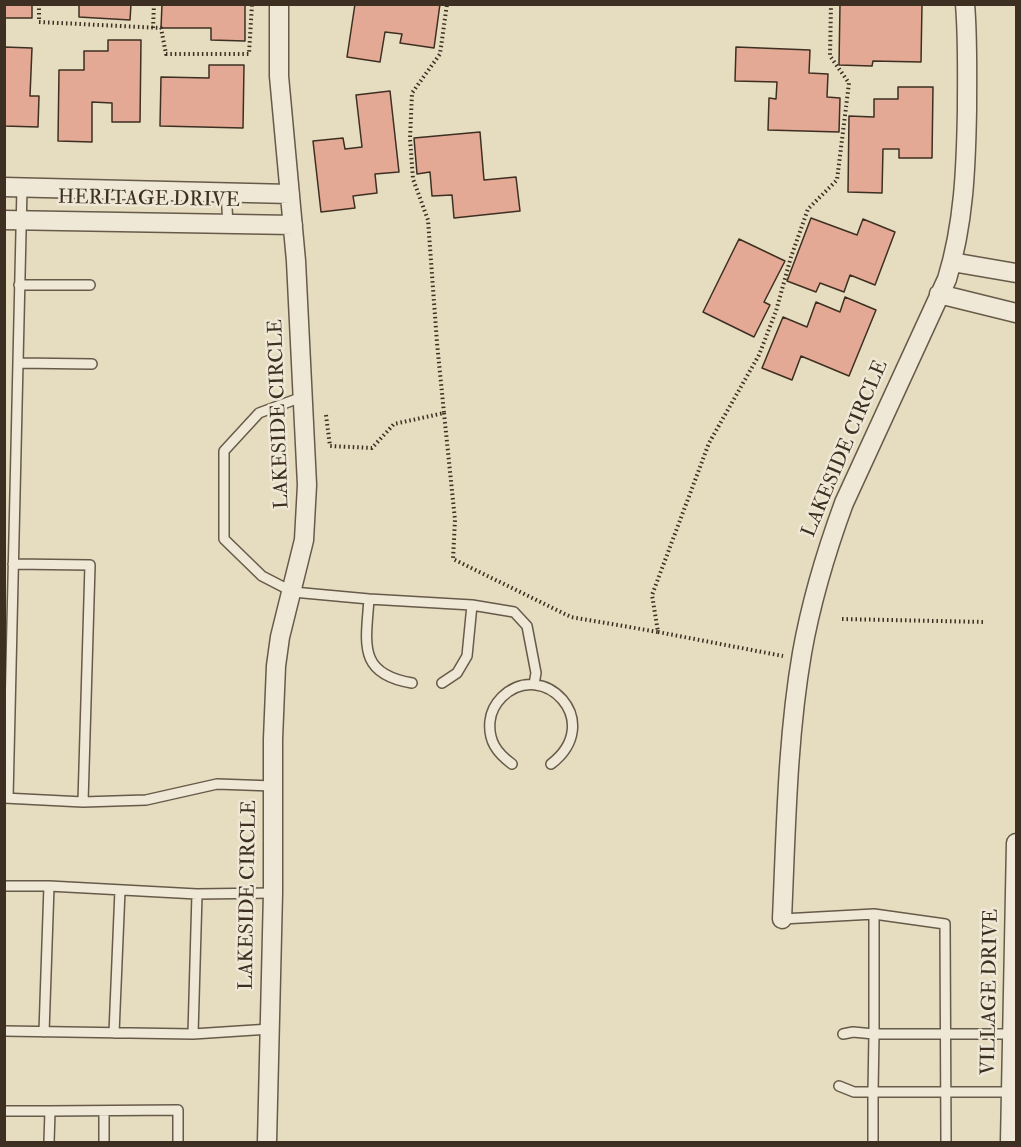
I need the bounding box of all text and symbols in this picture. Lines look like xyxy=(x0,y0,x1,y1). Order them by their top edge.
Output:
street label: HERITAGE DRIVE xyxy=(58,186,240,214)
street label: LAKESIDE CIRCLE xyxy=(265,319,295,509)
street label: LAKESIDE CIRCLE xyxy=(798,357,894,541)
street label: LAKESIDE CIRCLE xyxy=(235,800,263,990)
street label: VILLAGE DRIVE xyxy=(978,909,1004,1075)

